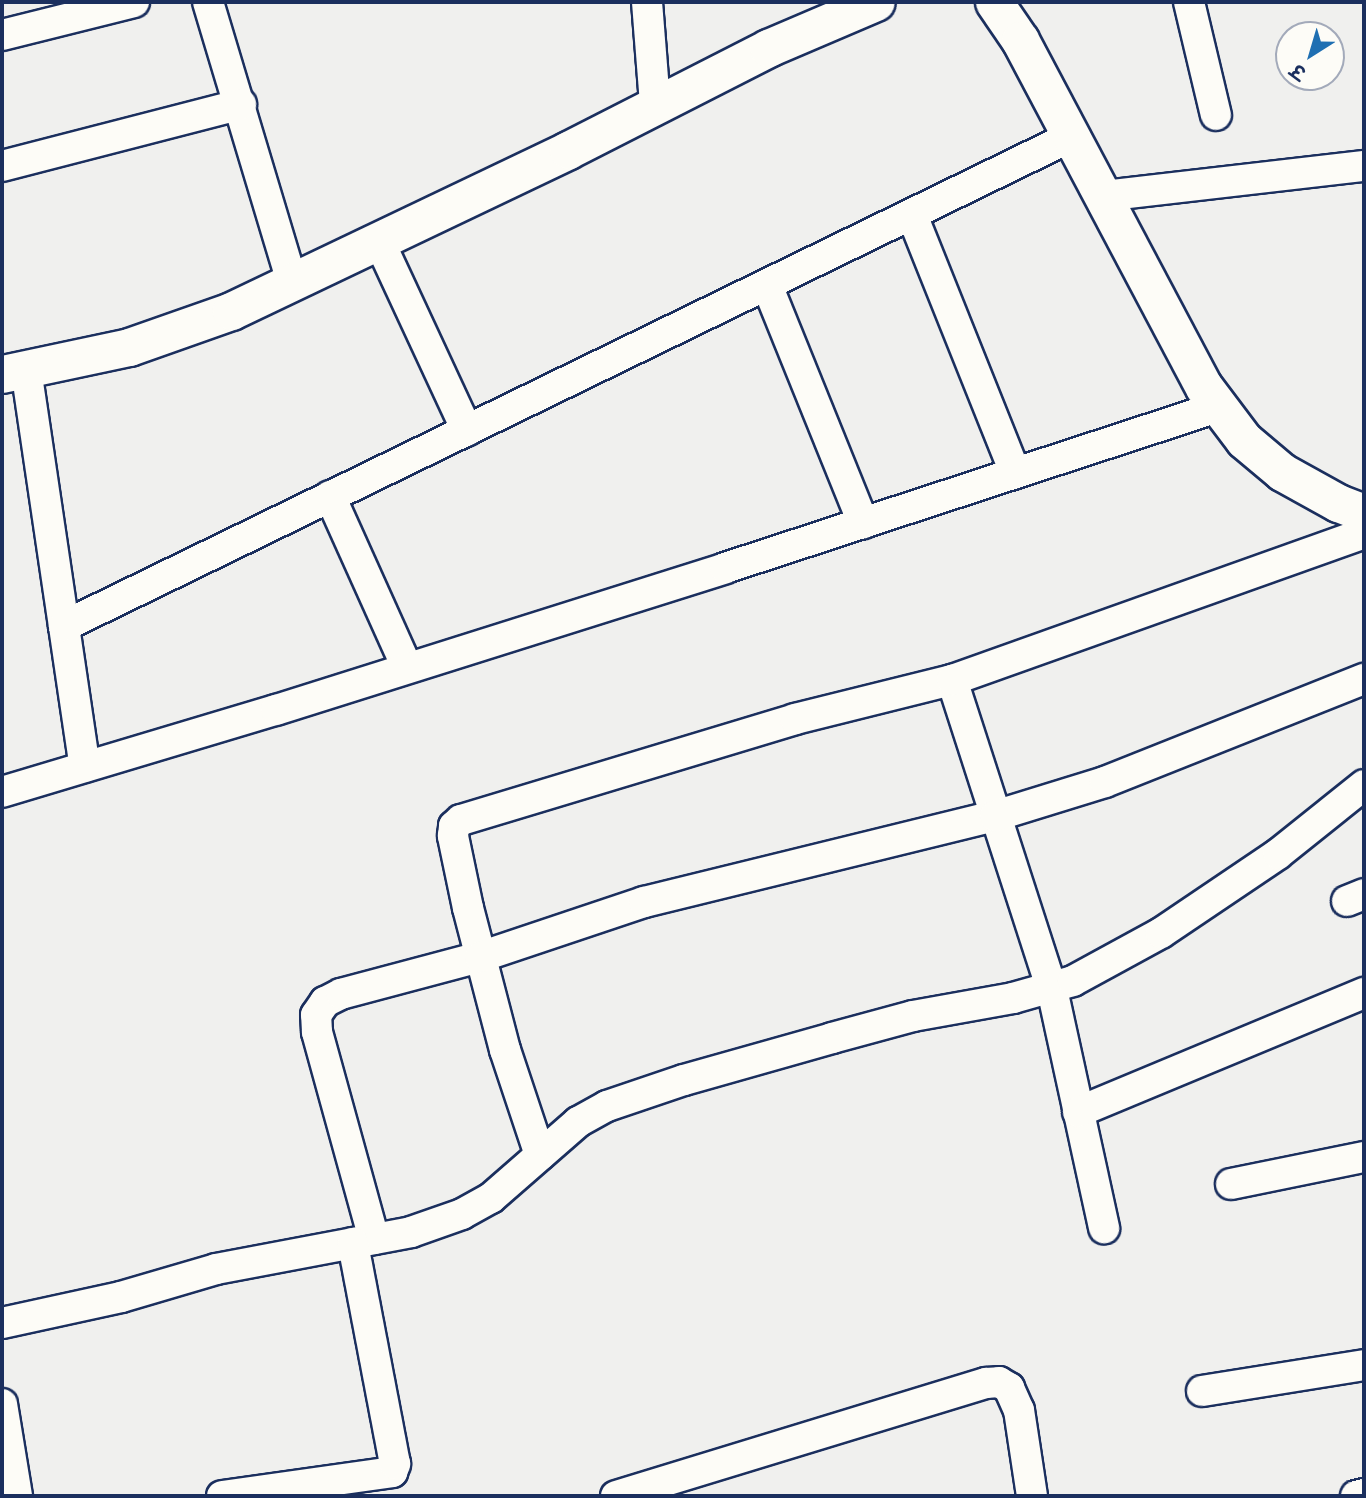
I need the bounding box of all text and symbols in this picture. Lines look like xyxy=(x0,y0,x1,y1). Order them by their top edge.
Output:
north arrow xyxy=(1275,21,1345,91)
text: उ xyxy=(1287,59,1310,84)

